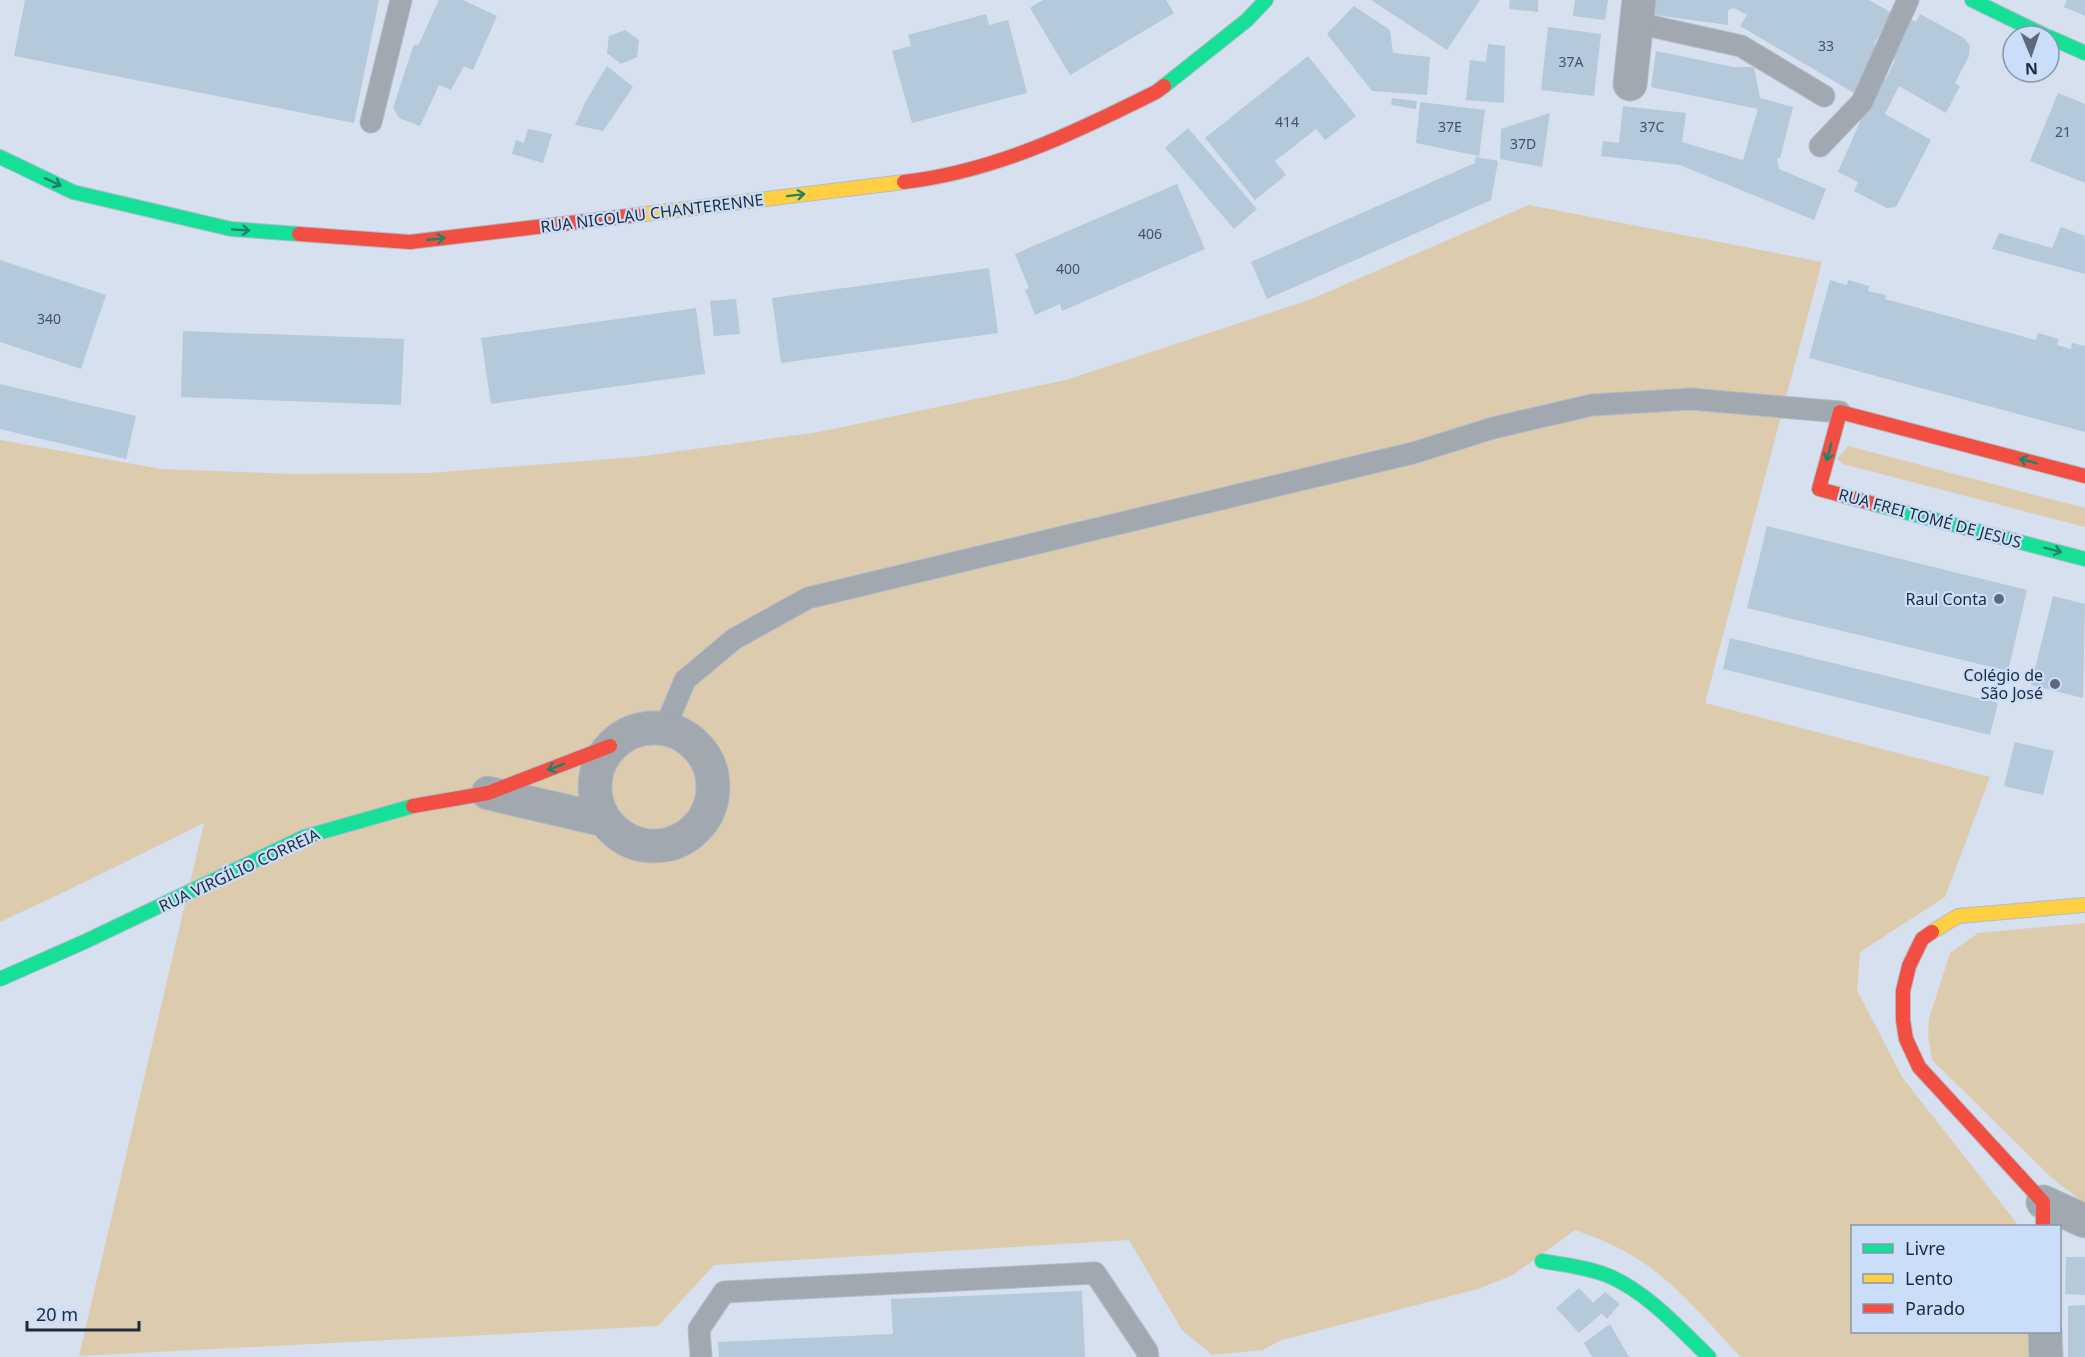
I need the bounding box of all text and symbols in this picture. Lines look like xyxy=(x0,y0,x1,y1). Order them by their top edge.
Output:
north arrow xyxy=(2001,24,2061,84)
house number: 33 xyxy=(1818,36,1834,55)
house number: 37A xyxy=(1559,52,1584,71)
text: N xyxy=(2025,58,2038,80)
house number: 414 xyxy=(1275,112,1299,131)
house number: 37E xyxy=(1438,117,1462,136)
house number: 37C xyxy=(1640,117,1665,136)
house number: 21 xyxy=(2055,122,2071,141)
house number: 37D xyxy=(1510,134,1536,153)
one-way arrow xyxy=(43,177,61,189)
street label: RUA NICOLAU CHANTERENNE xyxy=(539,188,765,238)
one-way arrow xyxy=(786,190,806,201)
house number: 406 xyxy=(1138,224,1162,243)
one-way arrow xyxy=(231,225,251,236)
one-way arrow xyxy=(425,233,445,244)
house number: 400 xyxy=(1056,259,1080,278)
house number: 340 xyxy=(37,309,61,328)
one-way arrow xyxy=(1823,442,1834,461)
one-way arrow xyxy=(2019,455,2038,467)
street label: RUA FREI TOMÉ DE JESUS xyxy=(1836,483,2024,553)
one-way arrow xyxy=(2043,545,2062,557)
place label: Raul Conta xyxy=(1905,588,1987,610)
marker: Raul Conta xyxy=(1992,592,2006,606)
place label: Colégio de São José xyxy=(1963,664,2043,704)
marker: Colégio de São José xyxy=(2048,677,2062,691)
one-way arrow xyxy=(547,762,566,773)
street label: RUA VIRGÍLIO CORREIA xyxy=(155,823,324,917)
legend xyxy=(1851,1225,2061,1333)
text: Livre xyxy=(1905,1236,1945,1260)
text: Lento xyxy=(1905,1266,1953,1290)
scale bar xyxy=(27,1294,140,1332)
text: Parado xyxy=(1905,1296,1965,1320)
text: 20 m xyxy=(36,1302,78,1326)

